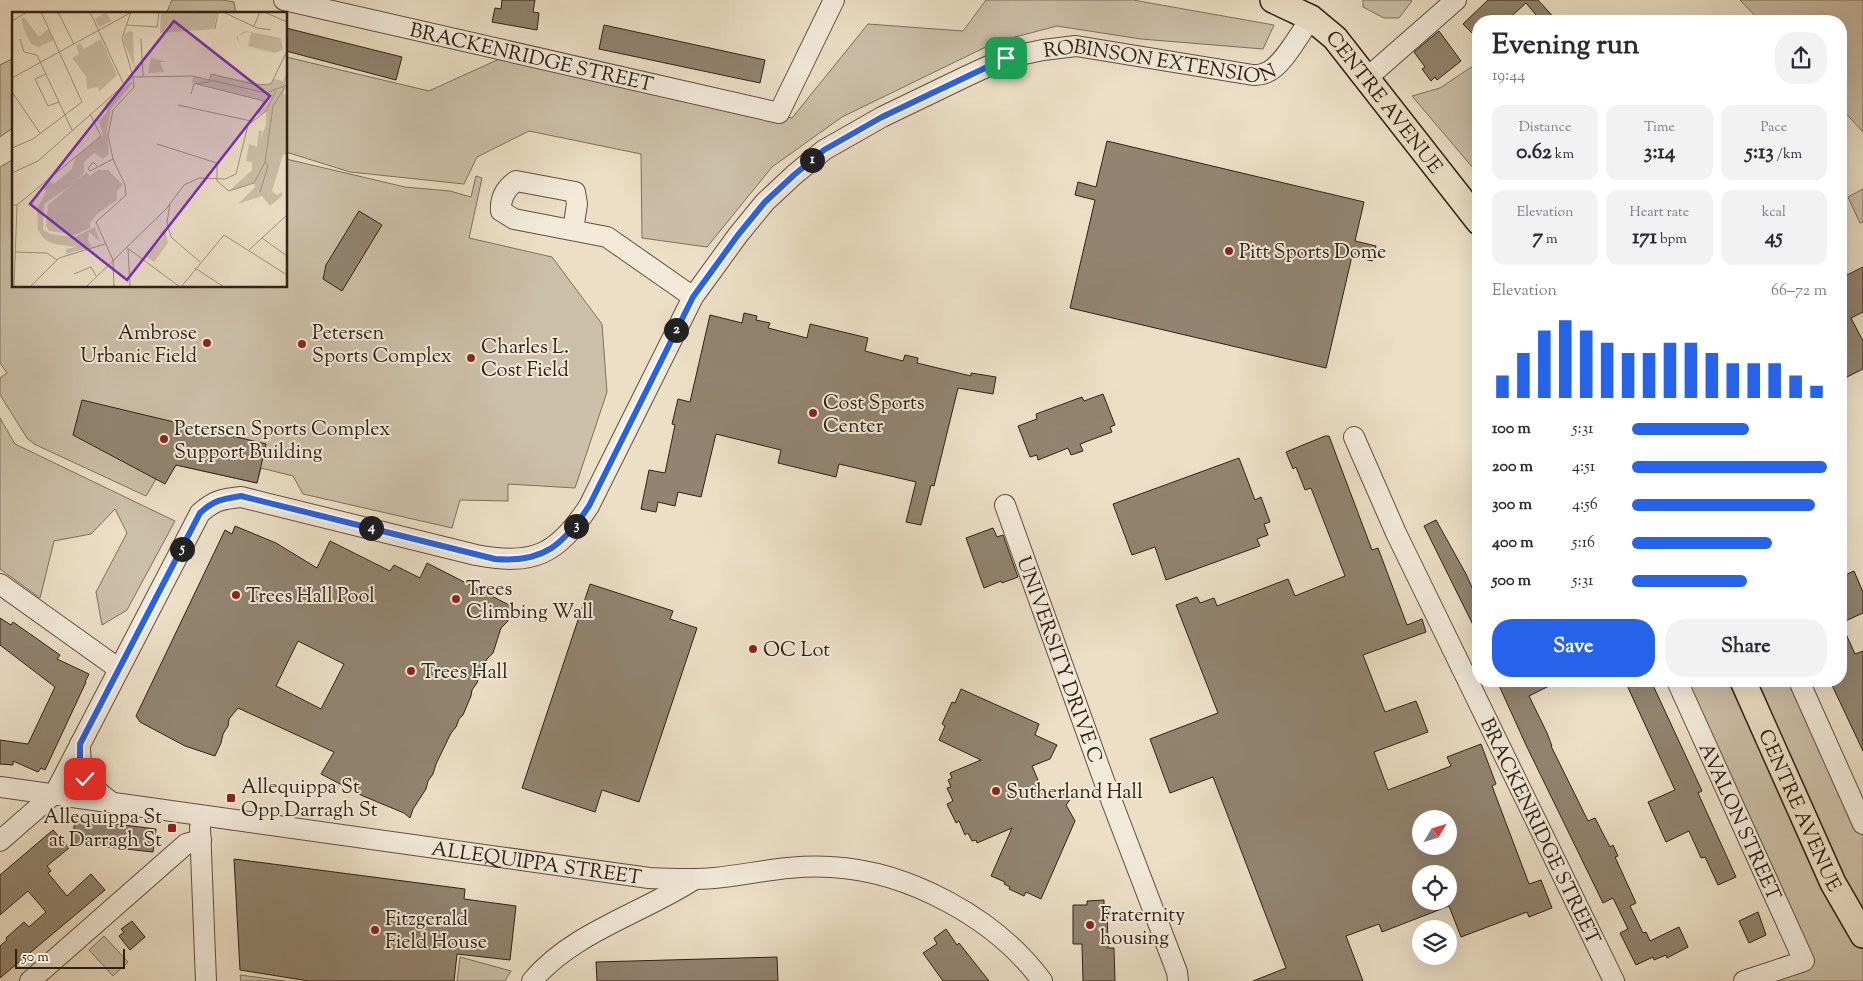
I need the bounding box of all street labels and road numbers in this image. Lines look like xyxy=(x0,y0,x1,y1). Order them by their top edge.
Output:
street label: BRACKENRIDGE STREET xyxy=(406,17,656,101)
street label: CENTRE AVENUE xyxy=(1317,25,1448,181)
street label: ROBINSON EXTENSION xyxy=(1042,34,1282,93)
street label: UNIVERSITY DRIVE C xyxy=(1008,553,1109,768)
street label: BRACKENRIDGE STREET xyxy=(1471,714,1606,950)
street label: CENTRE AVENUE xyxy=(1749,725,1847,898)
street label: AVALON STREET xyxy=(1690,739,1787,906)
street label: ALLEQUIPPA STREET xyxy=(429,836,643,894)

